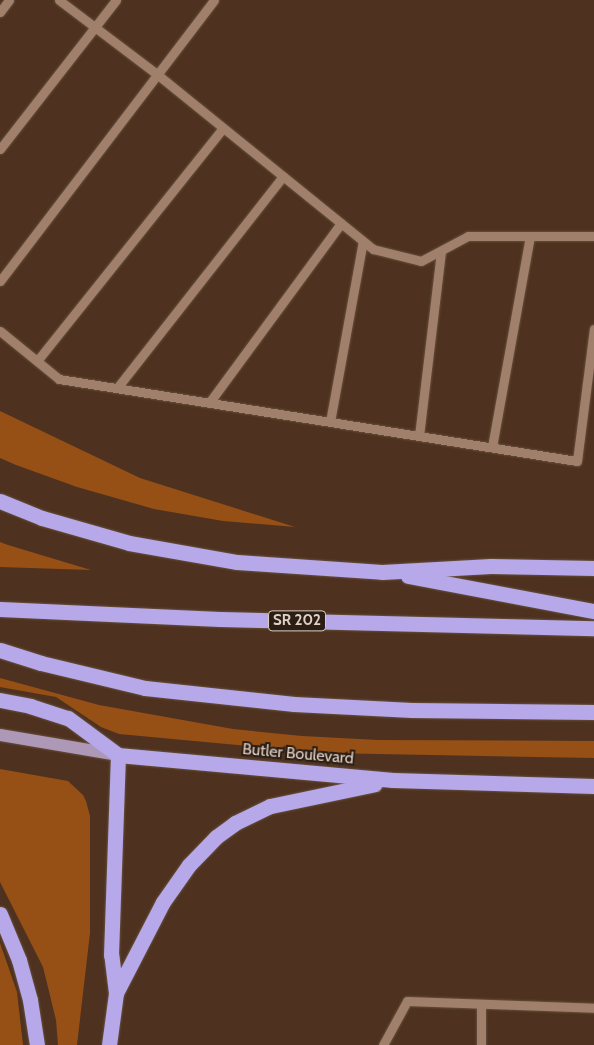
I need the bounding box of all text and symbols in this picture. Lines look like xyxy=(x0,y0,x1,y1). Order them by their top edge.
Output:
road number: SR 202 xyxy=(267,608,327,634)
street label: Butler Boulevard xyxy=(242,740,354,768)

